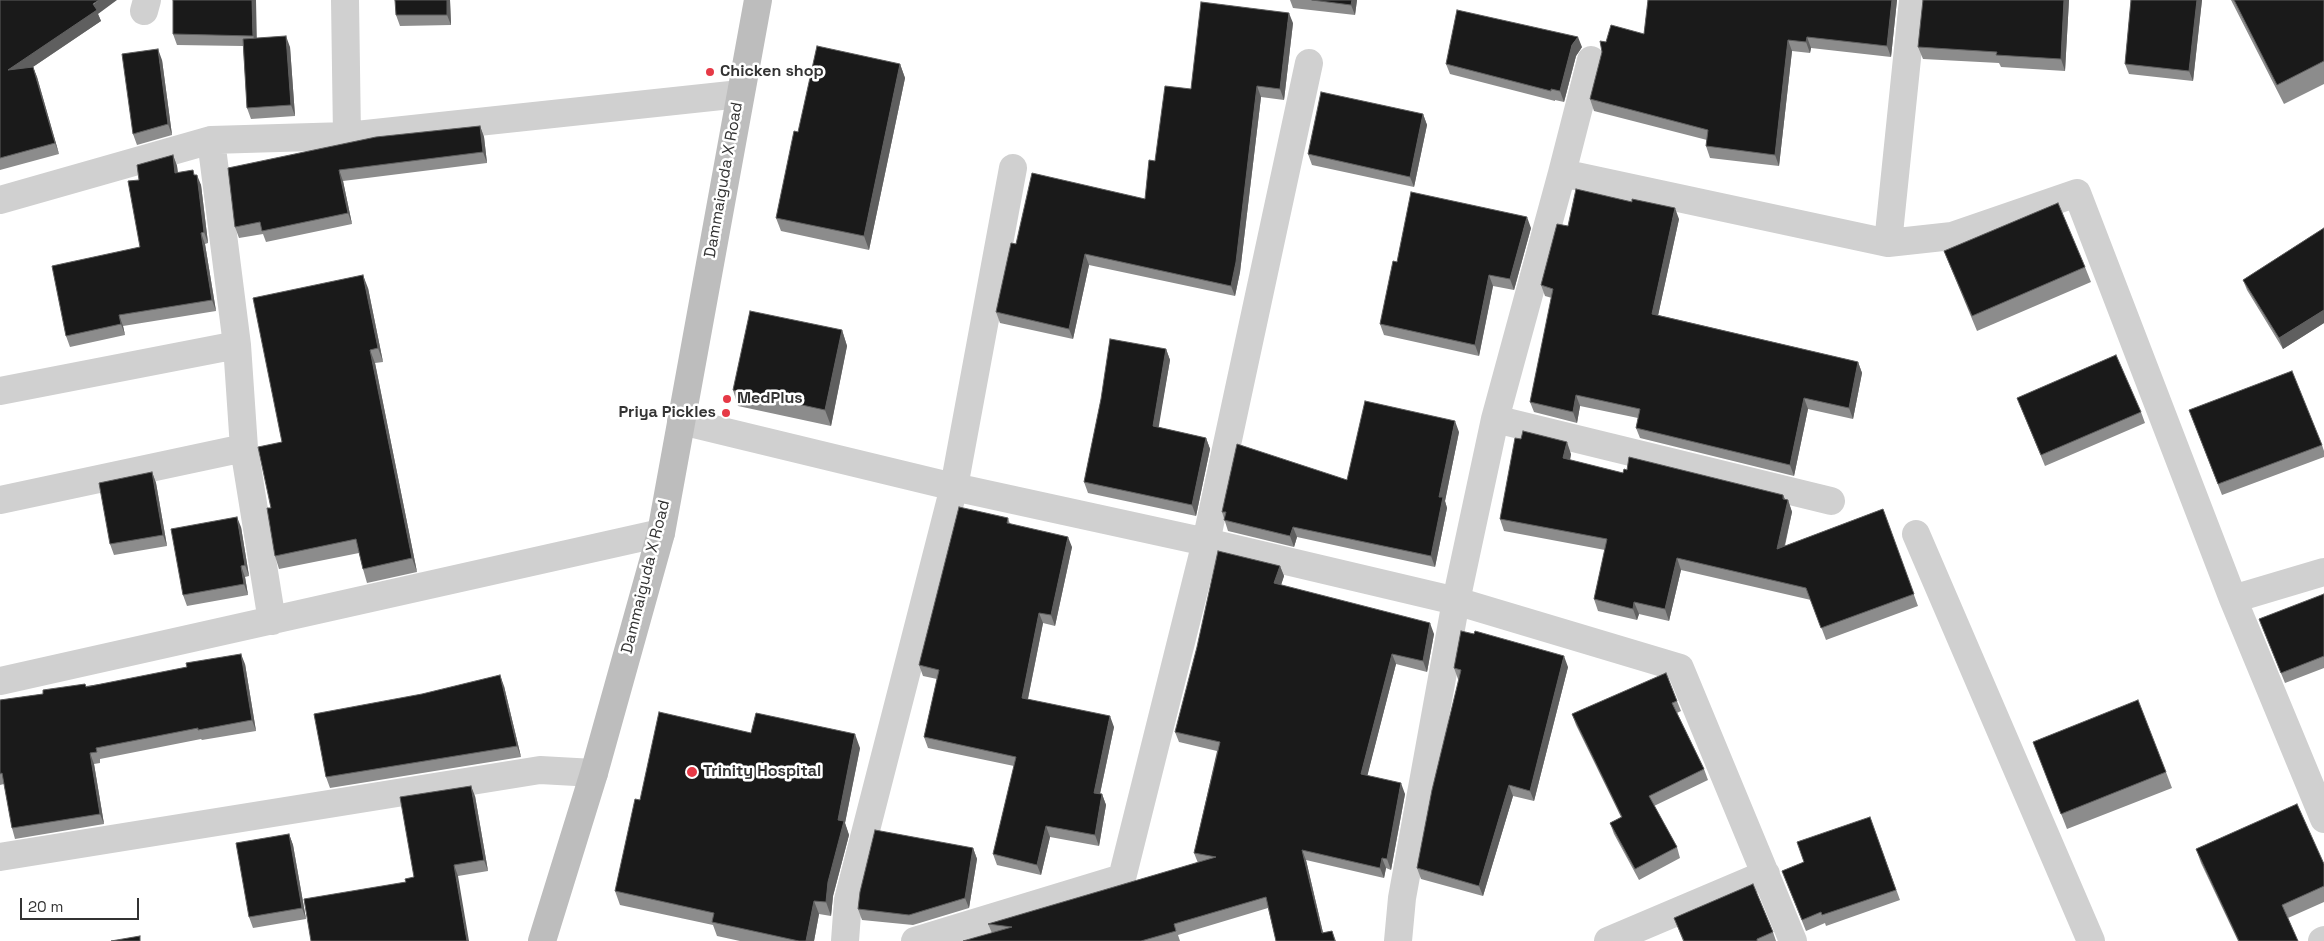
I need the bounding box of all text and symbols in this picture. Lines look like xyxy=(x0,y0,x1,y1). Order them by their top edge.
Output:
place label: Chicken shop xyxy=(720,62,824,82)
marker: Chicken shop xyxy=(704,66,716,78)
street label: Dammaiguda X Road xyxy=(701,101,747,259)
place label: MedPlus xyxy=(737,389,803,409)
marker: MedPlus xyxy=(721,393,733,405)
place label: Priya Pickles xyxy=(618,403,716,423)
marker: Priya Pickles xyxy=(720,407,732,419)
street label: Dammaiguda X Road xyxy=(618,498,674,656)
place label: Trinity Hospital xyxy=(703,762,821,782)
marker: Trinity Hospital xyxy=(685,765,699,779)
scale bar xyxy=(22,888,141,920)
text: 20 m xyxy=(28,897,63,916)

